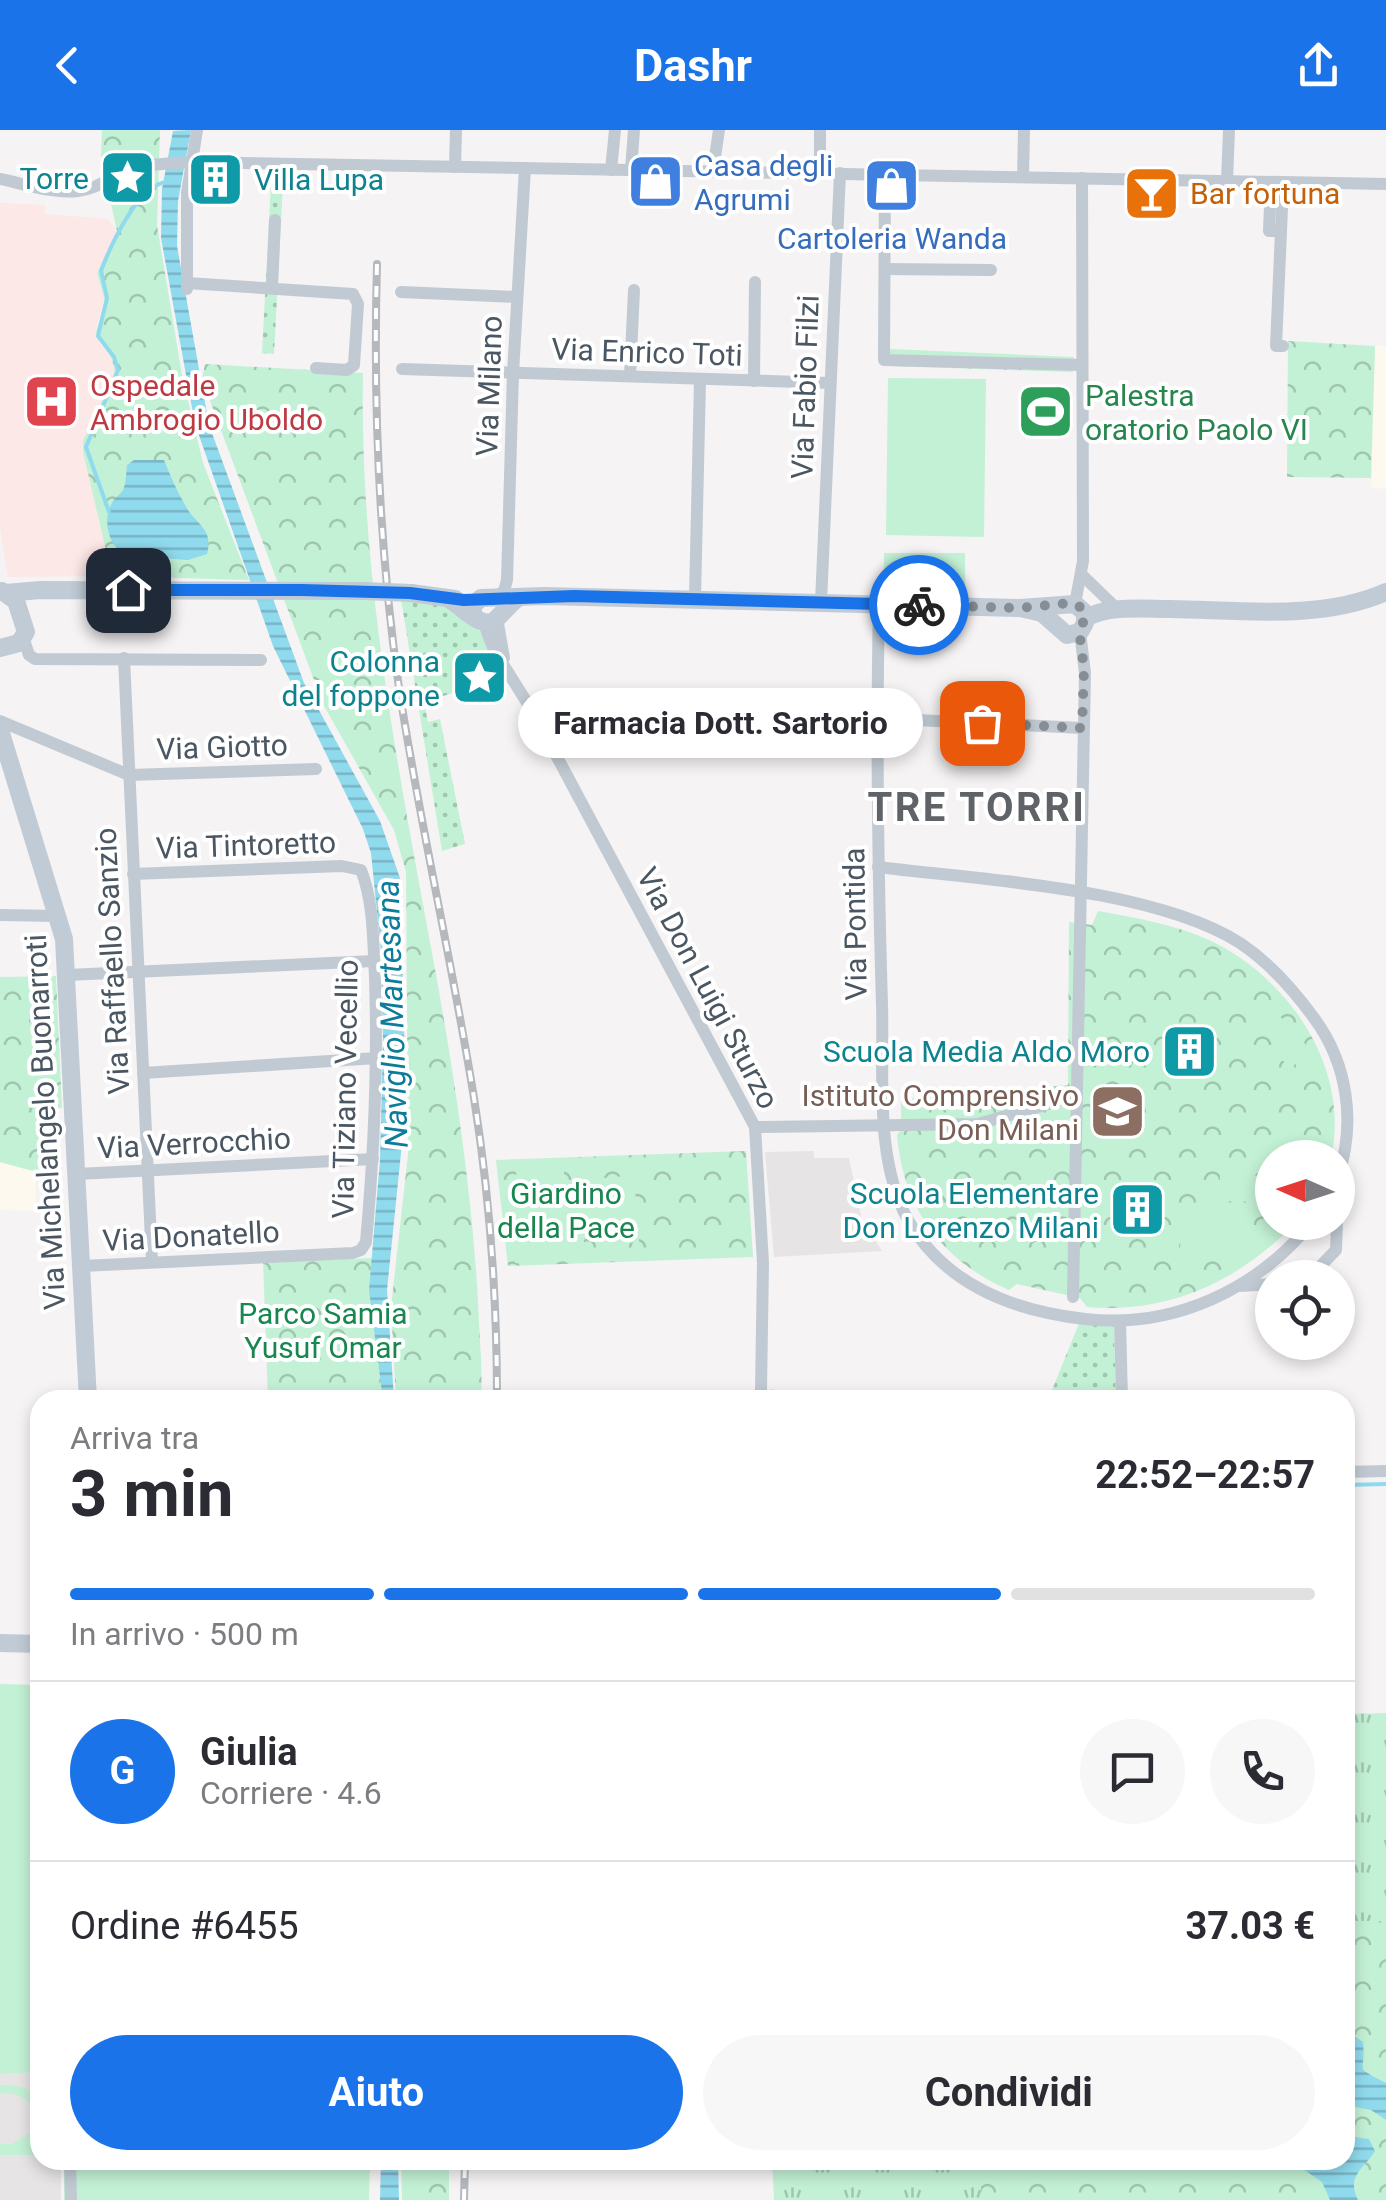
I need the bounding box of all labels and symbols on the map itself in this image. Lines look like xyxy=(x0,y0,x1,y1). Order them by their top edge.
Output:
place icon: Torre xyxy=(98,148,158,208)
place label: Casa degli Agrumi xyxy=(694,148,833,217)
building icon: Villa Lupa xyxy=(185,149,245,209)
shop icon: Casa degli Agrumi xyxy=(625,152,685,212)
shop icon: Cartoleria Wanda xyxy=(862,156,922,216)
place label: Torre xyxy=(19,161,89,196)
place label: Villa Lupa xyxy=(254,162,384,197)
bar icon: Bar fortuna xyxy=(1121,163,1181,223)
place label: Bar fortuna xyxy=(1190,176,1340,211)
place label: Cartoleria Wanda xyxy=(777,221,1007,256)
street label: Via Fabio Filzi xyxy=(784,294,826,480)
street label: Via Milano xyxy=(469,315,509,457)
street label: Via Enrico Toti xyxy=(551,331,743,373)
place label: Ospedale Ambrogio Uboldo xyxy=(90,368,323,437)
hospital icon: Ospedale Ambrogio Uboldo xyxy=(21,372,81,432)
place label: Palestra oratorio Paolo VI xyxy=(1085,378,1308,447)
sports icon: Palestra oratorio Paolo VI xyxy=(1016,382,1076,442)
pin xyxy=(86,548,171,633)
courier xyxy=(869,555,969,655)
place label: Colonna del foppone xyxy=(282,644,440,713)
place icon: Colonna del foppone xyxy=(449,648,509,708)
pin xyxy=(940,681,1025,766)
callout: Farmacia Dott. Sartorio xyxy=(517,688,922,758)
street label: Via Giotto xyxy=(156,727,288,767)
district label: TRE TORRI xyxy=(867,784,1087,831)
street label: Via Tintoretto xyxy=(155,824,337,866)
street label: Via Raffaello Sanzio xyxy=(88,827,136,1095)
street label: Via Pontida xyxy=(836,847,874,1001)
street label: Via Don Luigi Sturzo xyxy=(630,861,786,1115)
water label: Naviglio Martesana xyxy=(368,879,416,1149)
street label: Via Michelangelo Buonarroti xyxy=(18,933,72,1311)
street label: Via Tiziano Vecellio xyxy=(325,959,365,1219)
building icon: Scuola Media Aldo Moro xyxy=(1159,1021,1219,1081)
place label: Scuola Media Aldo Moro xyxy=(823,1034,1150,1069)
place label: Istituto Comprensivo Don Milani xyxy=(801,1078,1079,1147)
school or university icon: Istituto Comprensivo Don Milani xyxy=(1088,1082,1148,1142)
street label: Via Verrocchio xyxy=(96,1120,292,1166)
north arrow xyxy=(1255,1140,1355,1240)
park label: Giardino della Pace xyxy=(497,1176,635,1245)
place label: Scuola Elementare Don Lorenzo Milani xyxy=(842,1176,1099,1245)
building icon: Scuola Elementare Don Lorenzo Milani xyxy=(1108,1180,1168,1240)
street label: Via Donatello xyxy=(102,1214,280,1258)
park label: Parco Samia Yusuf Omar xyxy=(238,1296,408,1365)

